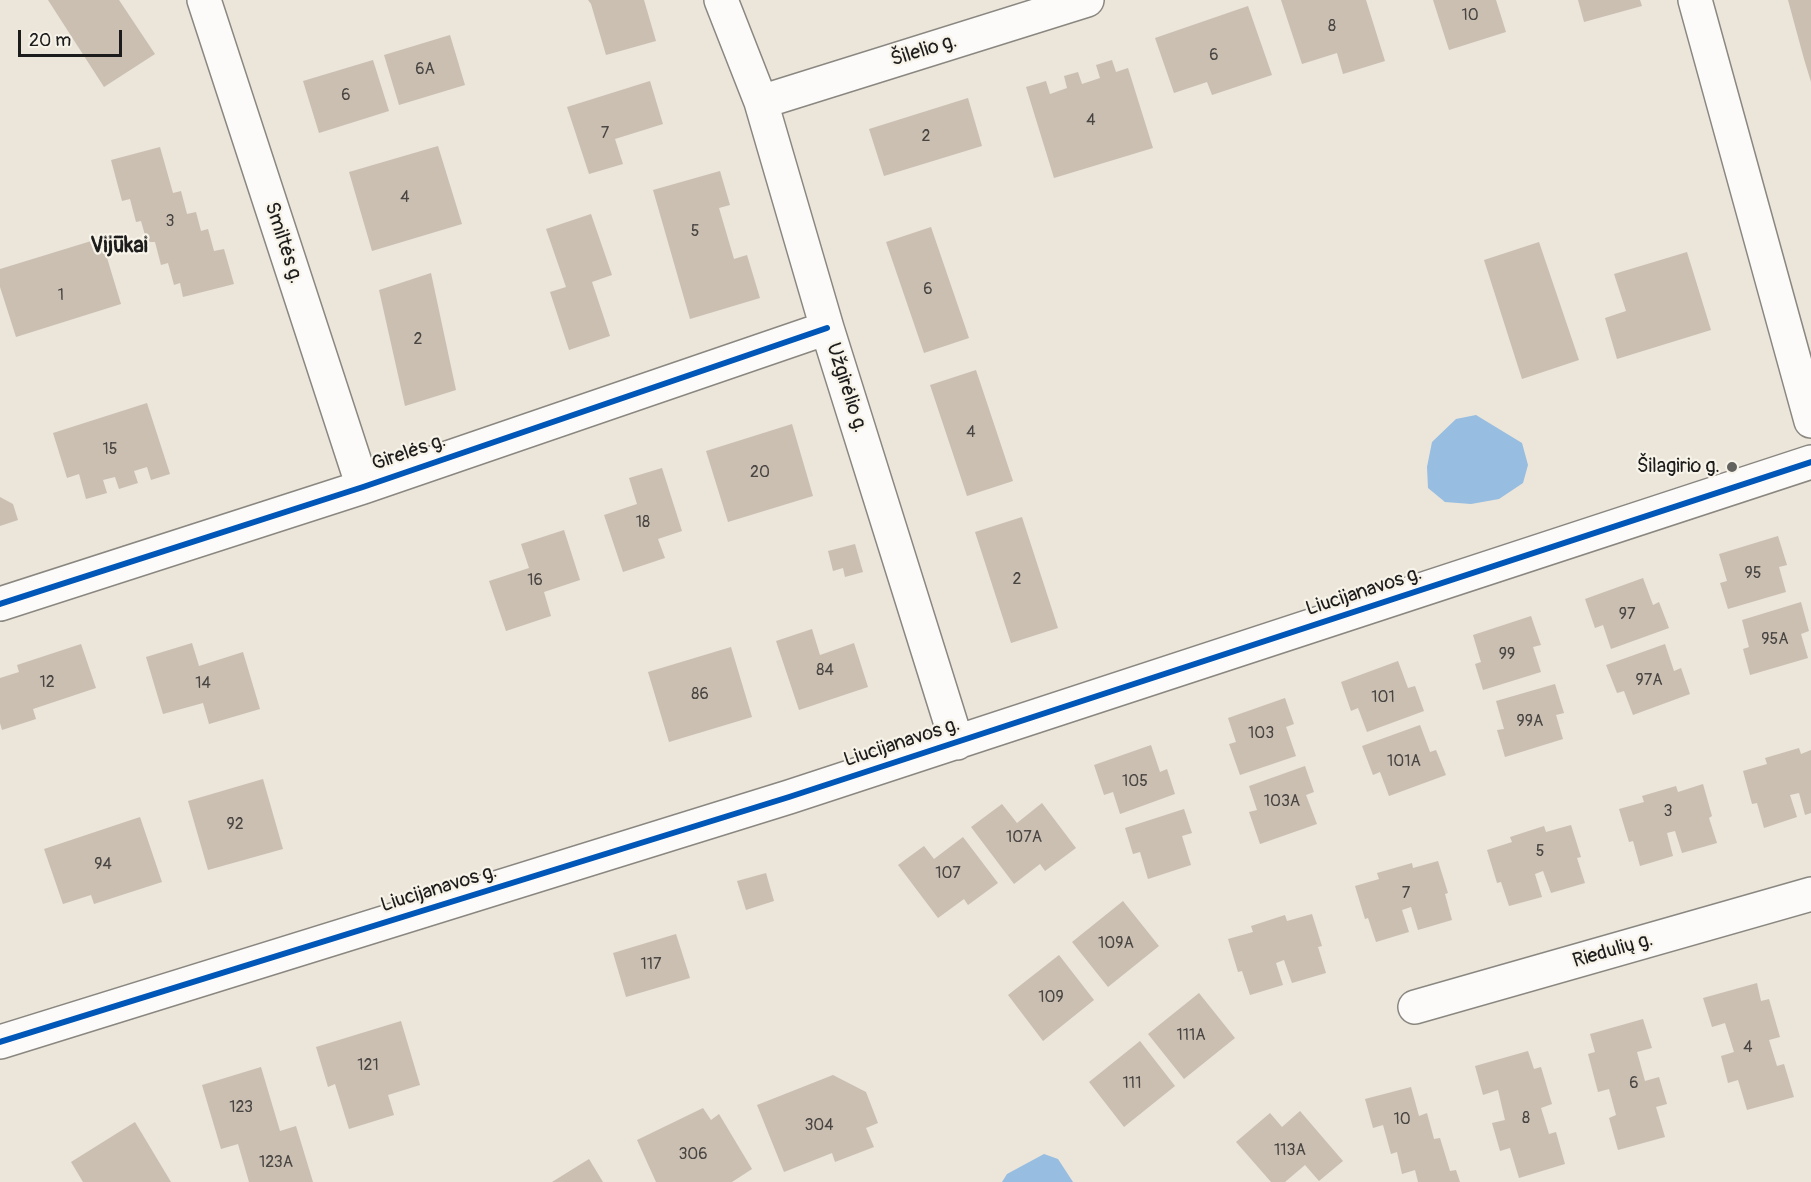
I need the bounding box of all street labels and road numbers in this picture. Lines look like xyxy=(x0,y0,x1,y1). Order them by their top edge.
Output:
street label: Šilelio g. xyxy=(888,30,960,72)
street label: Smiltės g. xyxy=(259,199,307,287)
street label: Užgirėlio g. xyxy=(820,340,872,436)
street label: Girelės g. xyxy=(369,429,449,477)
street label: Liucijanavos g. xyxy=(1303,562,1425,622)
street label: Liucijanavos g. xyxy=(841,713,963,773)
street label: Liucijanavos g. xyxy=(378,860,500,918)
street label: Riedulių g. xyxy=(1570,928,1656,974)

